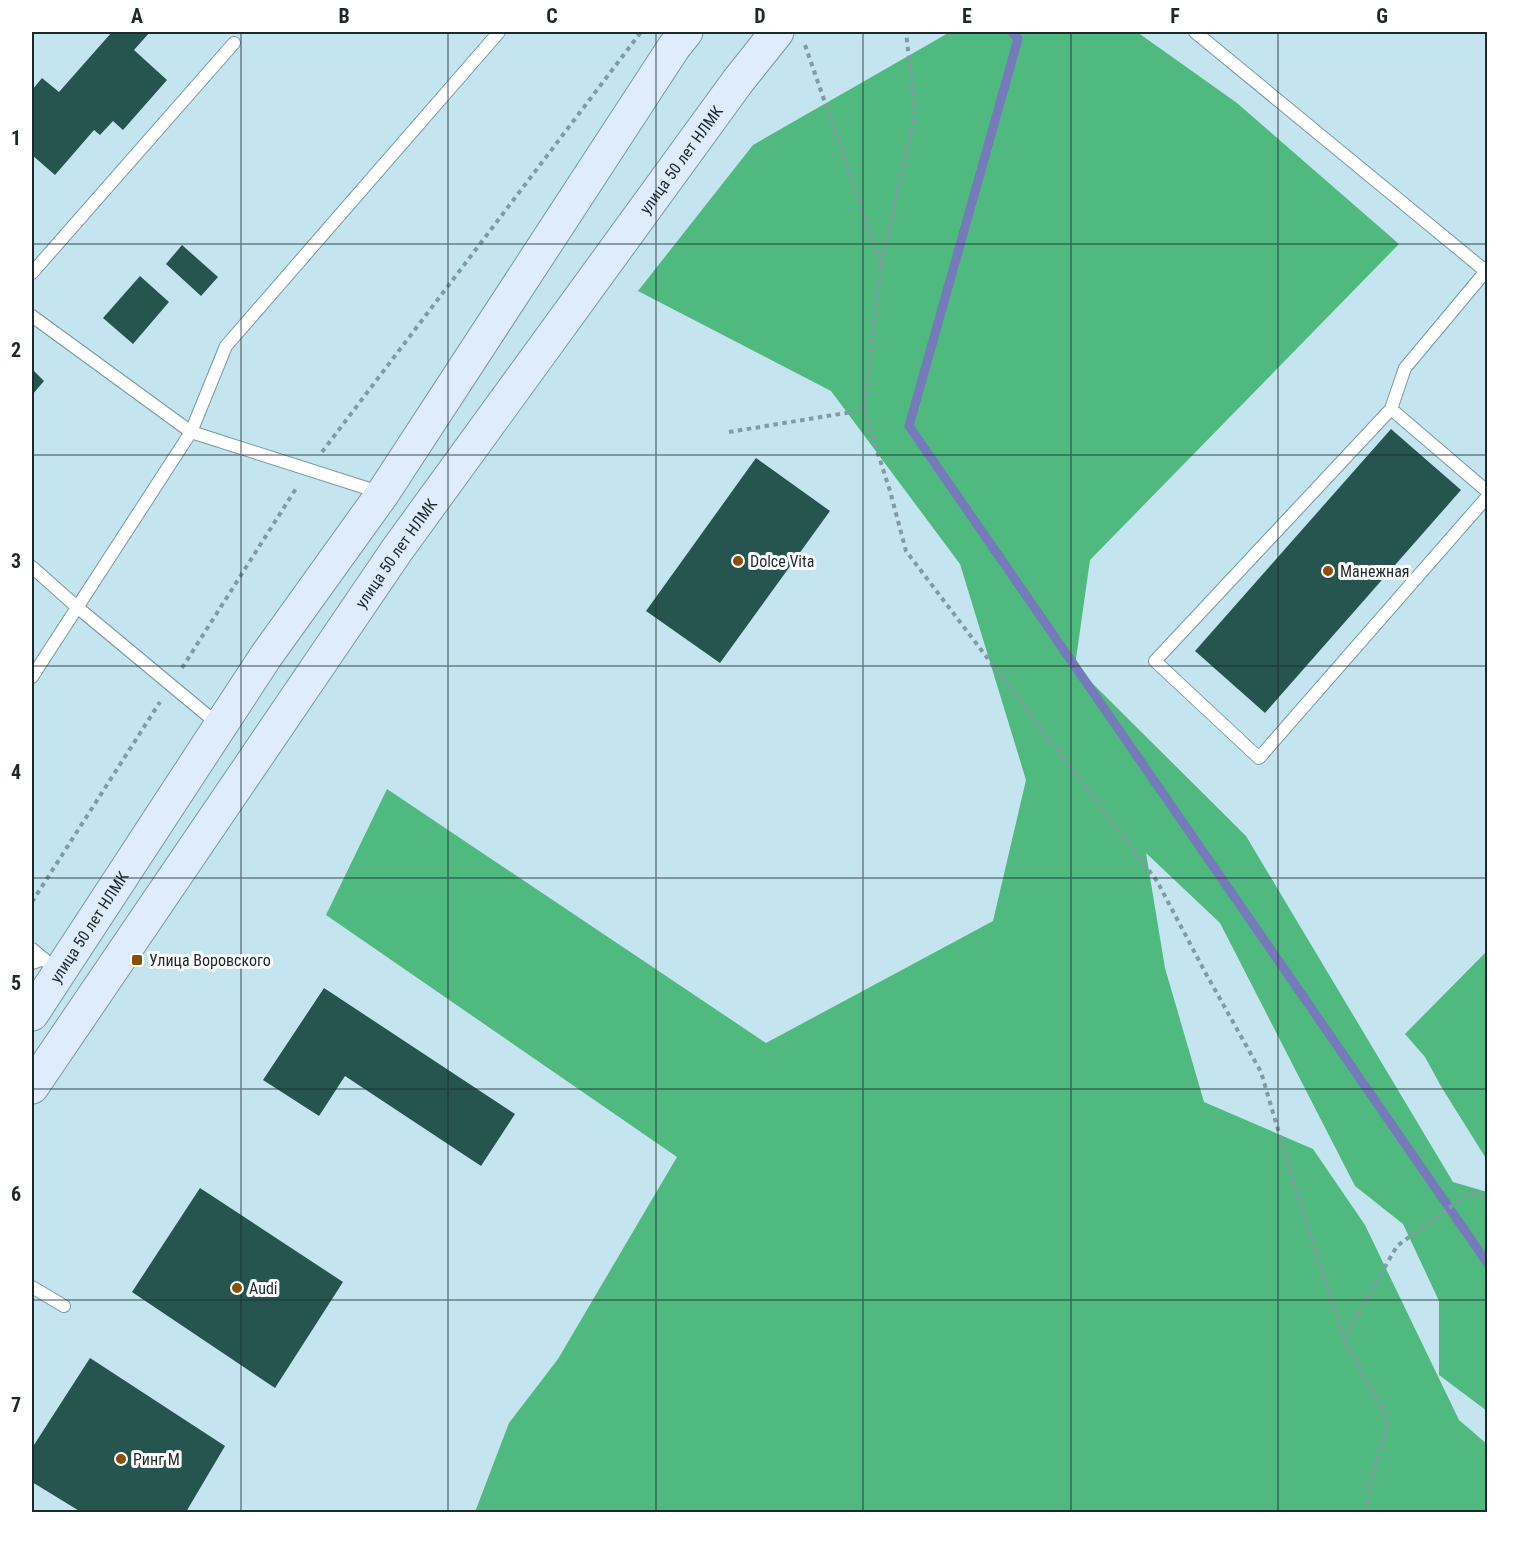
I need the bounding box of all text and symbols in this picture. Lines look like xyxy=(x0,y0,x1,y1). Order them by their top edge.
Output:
text: A xyxy=(131,4,143,28)
text: B xyxy=(338,4,350,28)
text: C xyxy=(546,4,558,28)
text: D xyxy=(754,4,766,28)
text: E xyxy=(962,4,972,28)
text: F xyxy=(1170,4,1180,28)
text: G xyxy=(1376,4,1388,28)
street label: улица 50 лет НЛМК xyxy=(635,102,726,217)
text: 1 xyxy=(11,126,21,150)
text: 2 xyxy=(11,338,21,362)
street label: улица 50 лет НЛМК xyxy=(351,495,441,611)
text: 3 xyxy=(11,549,21,573)
place label: Dolce Vita xyxy=(750,552,814,571)
marker: Dolce Vita xyxy=(731,554,745,568)
place label: Манежная xyxy=(1340,562,1410,581)
marker: Манежная xyxy=(1321,564,1335,578)
text: 4 xyxy=(11,760,21,784)
street label: улица 50 лет НЛМК xyxy=(46,868,132,986)
place label: Улица Воровского xyxy=(149,951,271,970)
marker: Улица Воровского xyxy=(130,953,144,967)
text: 5 xyxy=(11,971,21,995)
text: 6 xyxy=(11,1182,21,1206)
place label: Audi xyxy=(249,1279,277,1298)
marker: Audi xyxy=(230,1281,244,1295)
text: 7 xyxy=(11,1393,21,1417)
place label: Ринг М xyxy=(133,1450,180,1469)
marker: Ринг М xyxy=(114,1452,128,1466)

